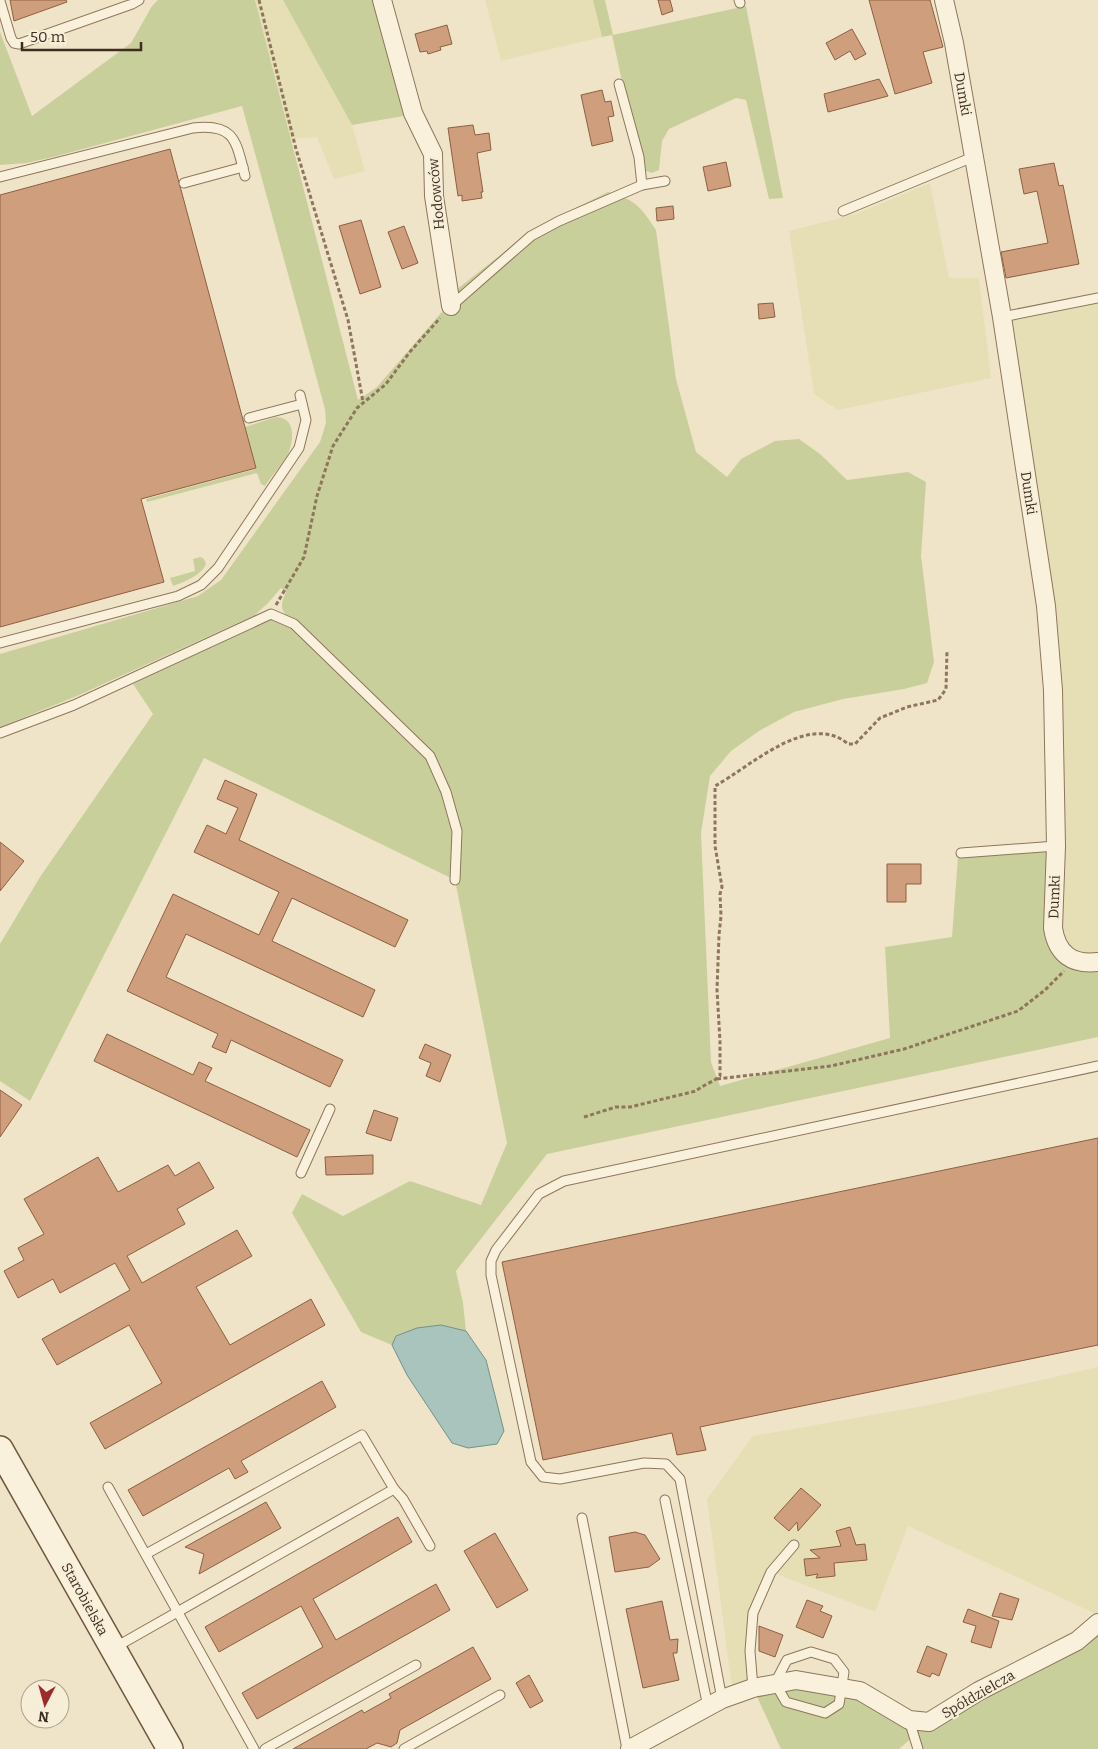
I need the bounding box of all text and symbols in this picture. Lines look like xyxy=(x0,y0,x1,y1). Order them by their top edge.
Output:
scale bar xyxy=(22,20,141,52)
text: 50 m xyxy=(30,28,66,46)
street label: Dumki xyxy=(950,71,975,117)
street label: Hodowców xyxy=(425,157,448,231)
street label: Dumki xyxy=(1017,470,1040,516)
street label: Dumki xyxy=(1045,875,1064,919)
street label: Starobielska xyxy=(58,1560,112,1639)
street label: Spółdzielcza xyxy=(939,1667,1018,1722)
north arrow xyxy=(20,1679,70,1729)
text: N xyxy=(37,1707,50,1725)

